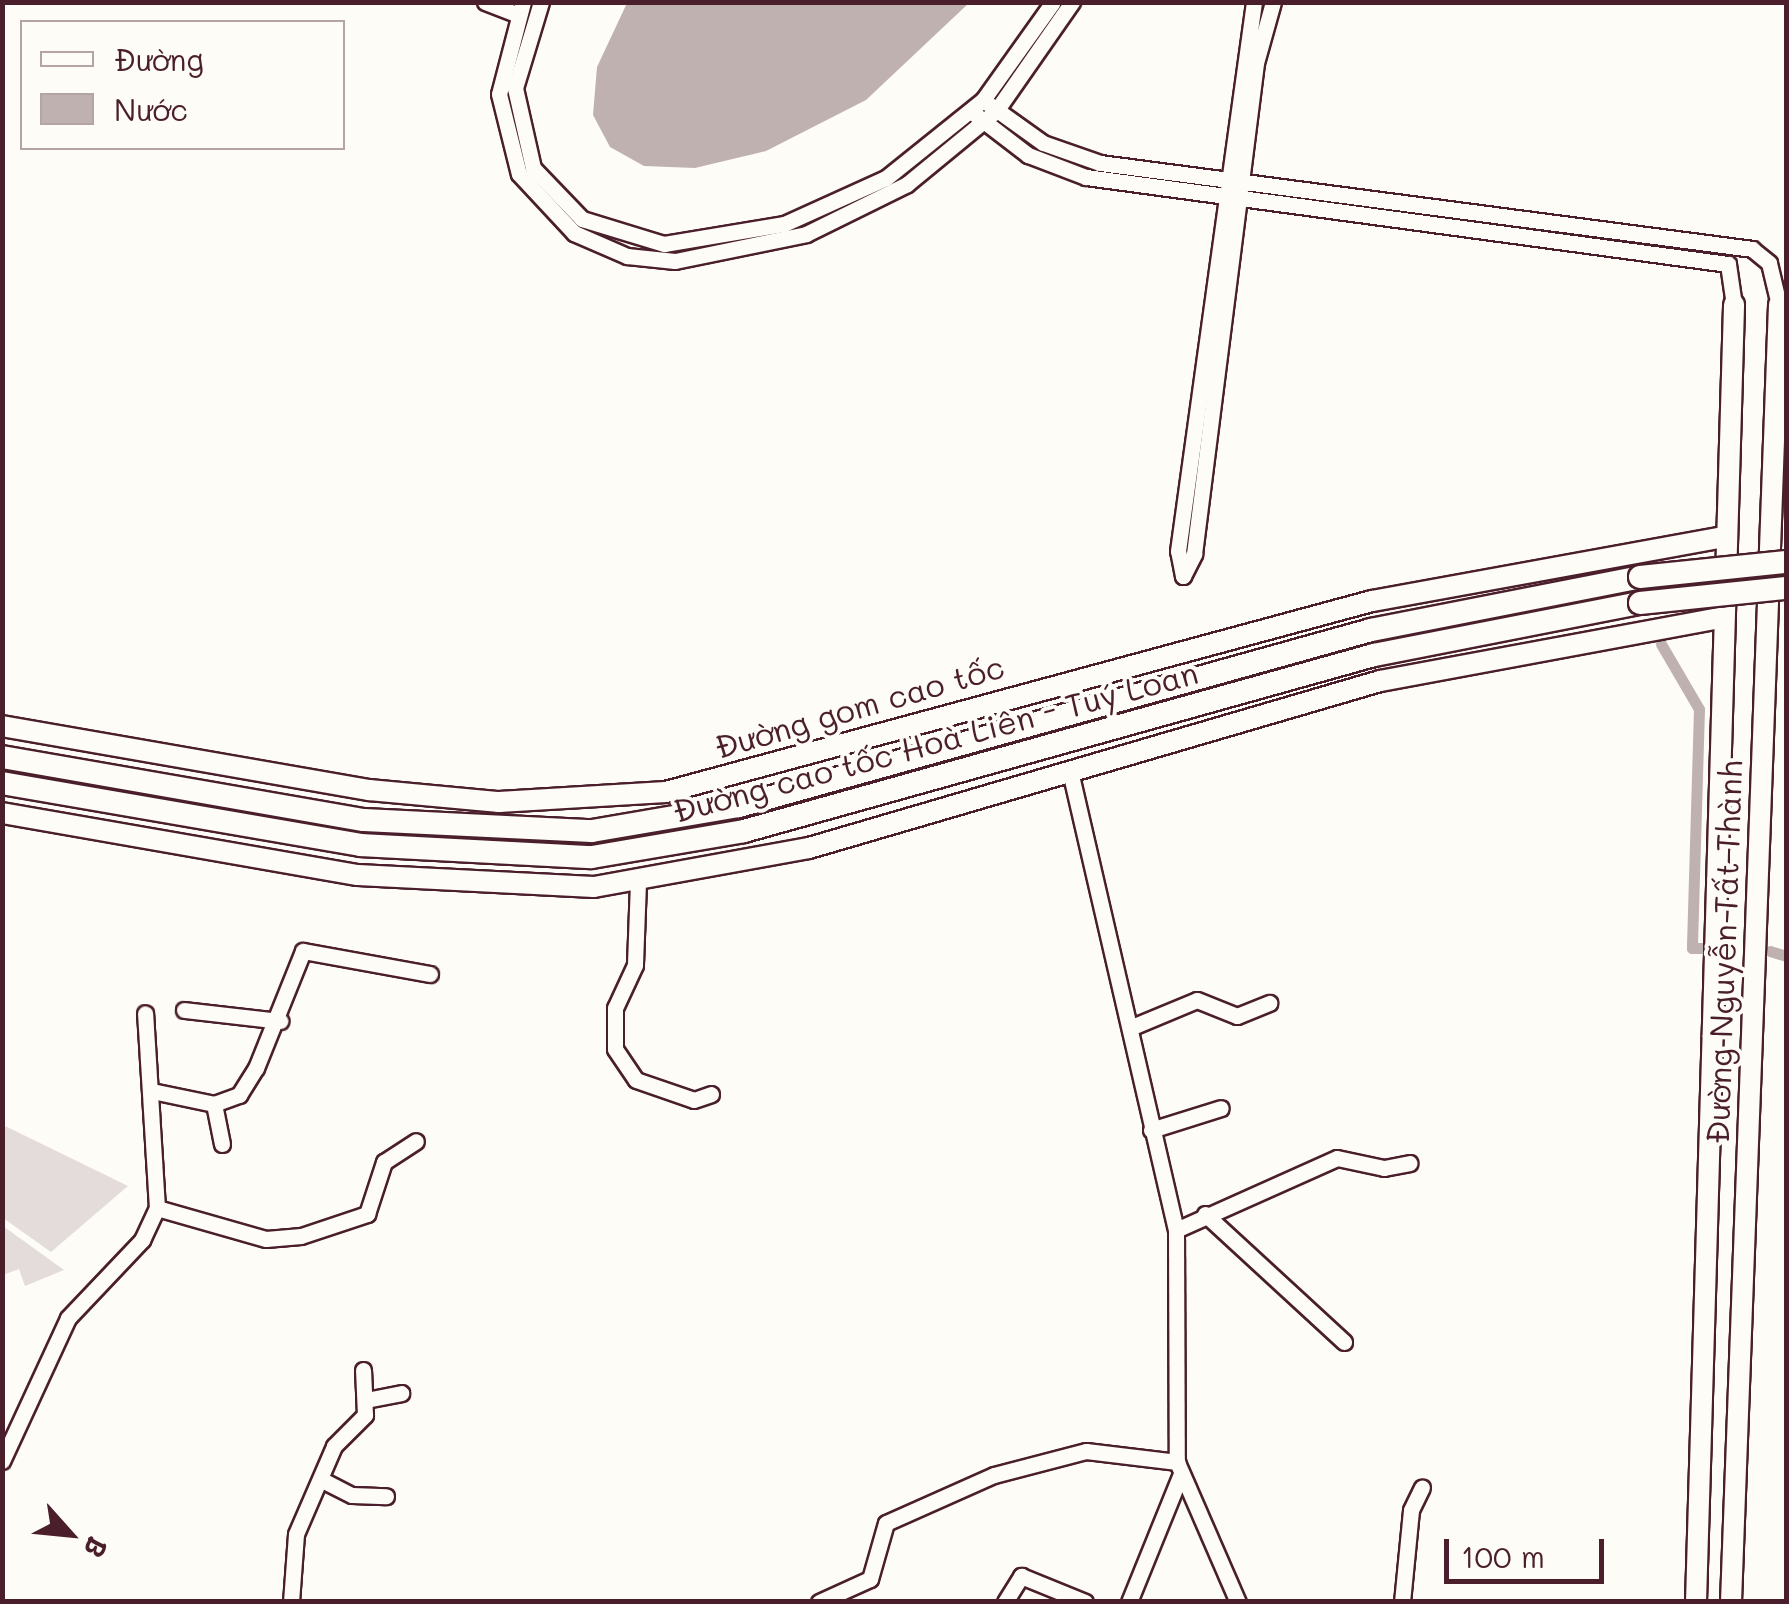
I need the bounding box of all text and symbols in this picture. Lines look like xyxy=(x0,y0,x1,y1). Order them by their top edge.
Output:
legend xyxy=(20,20,345,150)
text: Đường xyxy=(114,39,204,79)
text: Nước xyxy=(114,89,188,129)
street label: Đường gom cao tốc xyxy=(710,646,1008,766)
street label: Đường cao tốc Hoà Liên - Tuý Loan xyxy=(668,652,1202,830)
street label: Đường Nguyễn Tất Thành xyxy=(1697,759,1749,1145)
north arrow xyxy=(20,1484,120,1584)
scale bar xyxy=(1449,1519,1609,1581)
text: B xyxy=(76,1531,117,1564)
text: 100 m xyxy=(1461,1536,1545,1576)

